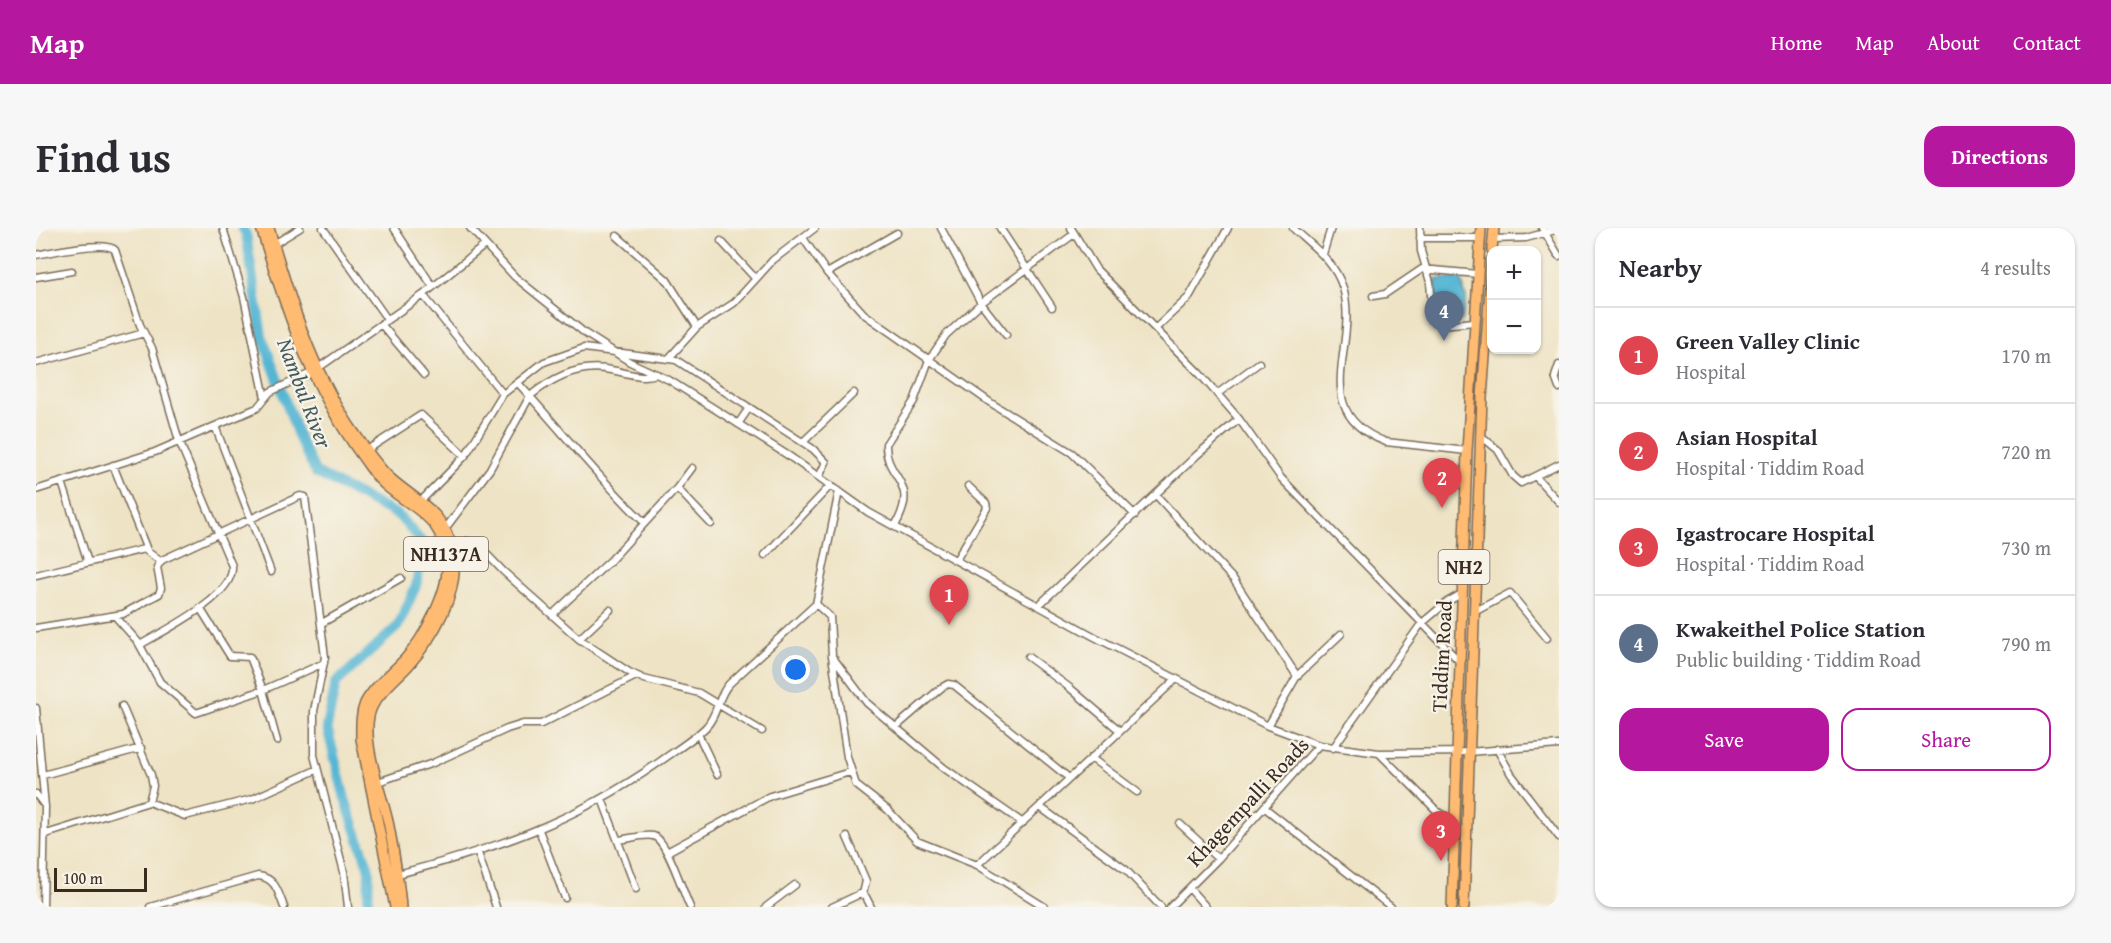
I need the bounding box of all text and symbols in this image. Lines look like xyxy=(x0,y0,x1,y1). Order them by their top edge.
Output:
text: Map xyxy=(30,22,84,63)
text: Home xyxy=(1771,27,1822,58)
text: Map xyxy=(1855,27,1894,58)
text: About xyxy=(1927,27,1980,58)
text: Contact xyxy=(2013,27,2081,58)
text: Find us xyxy=(36,126,171,187)
button: Directions xyxy=(1924,126,2075,187)
map controls xyxy=(1487,246,1541,354)
button: + xyxy=(1487,246,1541,300)
text: Nearby xyxy=(1619,248,1702,287)
text: 4 results xyxy=(1980,253,2051,282)
pin: 4 xyxy=(1424,291,1464,341)
button: − xyxy=(1487,300,1541,354)
text: Green Valley Clinic xyxy=(1676,325,1860,357)
water label: Nambul River xyxy=(269,332,341,453)
text: 1 xyxy=(1633,341,1644,370)
text: 170 m xyxy=(2001,341,2051,370)
text: Hospital xyxy=(1676,357,1746,386)
text: Asian Hospital xyxy=(1676,421,1818,453)
text: 2 xyxy=(1633,437,1644,466)
text: 720 m xyxy=(2001,437,2051,466)
text: Hospital · Tiddim Road xyxy=(1676,453,1864,482)
pin: 2 xyxy=(1422,458,1462,508)
text: Igastrocare Hospital xyxy=(1676,517,1875,549)
text: 3 xyxy=(1633,533,1644,562)
text: 730 m xyxy=(2001,533,2051,562)
road number: NH137A xyxy=(404,537,488,571)
text: Hospital · Tiddim Road xyxy=(1676,549,1864,578)
road number: NH2 xyxy=(1438,550,1490,584)
pin: 1 xyxy=(930,576,968,625)
street label: Tiddim Road xyxy=(1423,599,1460,713)
text: Kwakeithel Police Station xyxy=(1676,613,1925,645)
text: 4 xyxy=(1633,629,1644,658)
text: 790 m xyxy=(2001,629,2051,658)
text: Public building · Tiddim Road xyxy=(1676,645,1921,674)
your location xyxy=(781,655,810,684)
button: Save xyxy=(1619,708,1829,771)
button: Share xyxy=(1841,708,2051,771)
street label: Khagempalli Roads xyxy=(1179,730,1316,873)
pin: 3 xyxy=(1422,812,1460,861)
scale bar xyxy=(54,865,147,892)
text: 100 m xyxy=(63,866,103,890)

